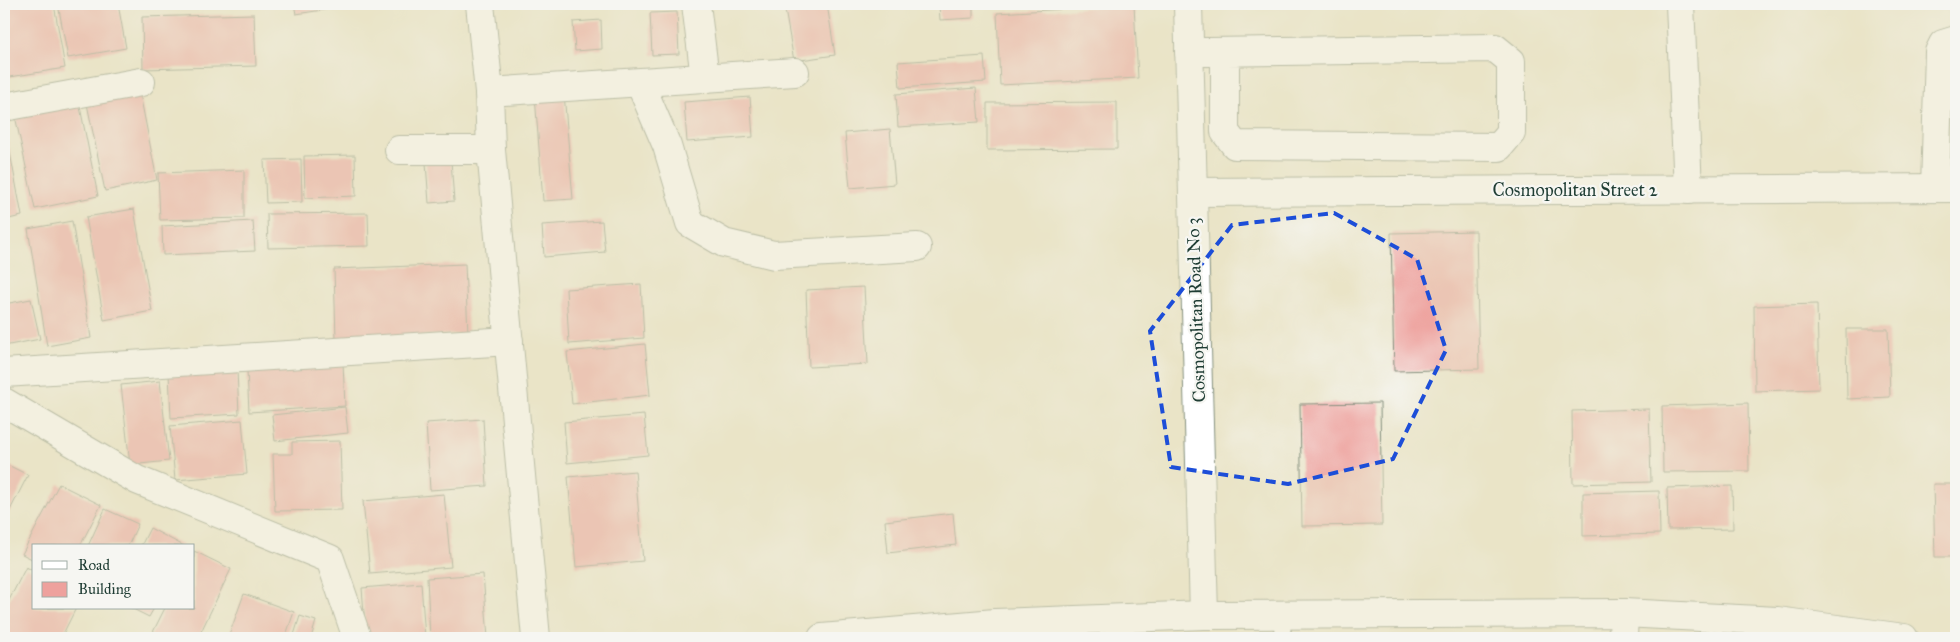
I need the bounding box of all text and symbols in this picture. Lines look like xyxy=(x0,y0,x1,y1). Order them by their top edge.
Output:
street label: Cosmopolitan Street 2 xyxy=(1492,179,1658,201)
street label: Cosmopolitan Road No 3 xyxy=(1182,217,1210,403)
legend xyxy=(32,544,195,610)
text: Road xyxy=(78,556,110,574)
text: Building xyxy=(78,580,132,598)

